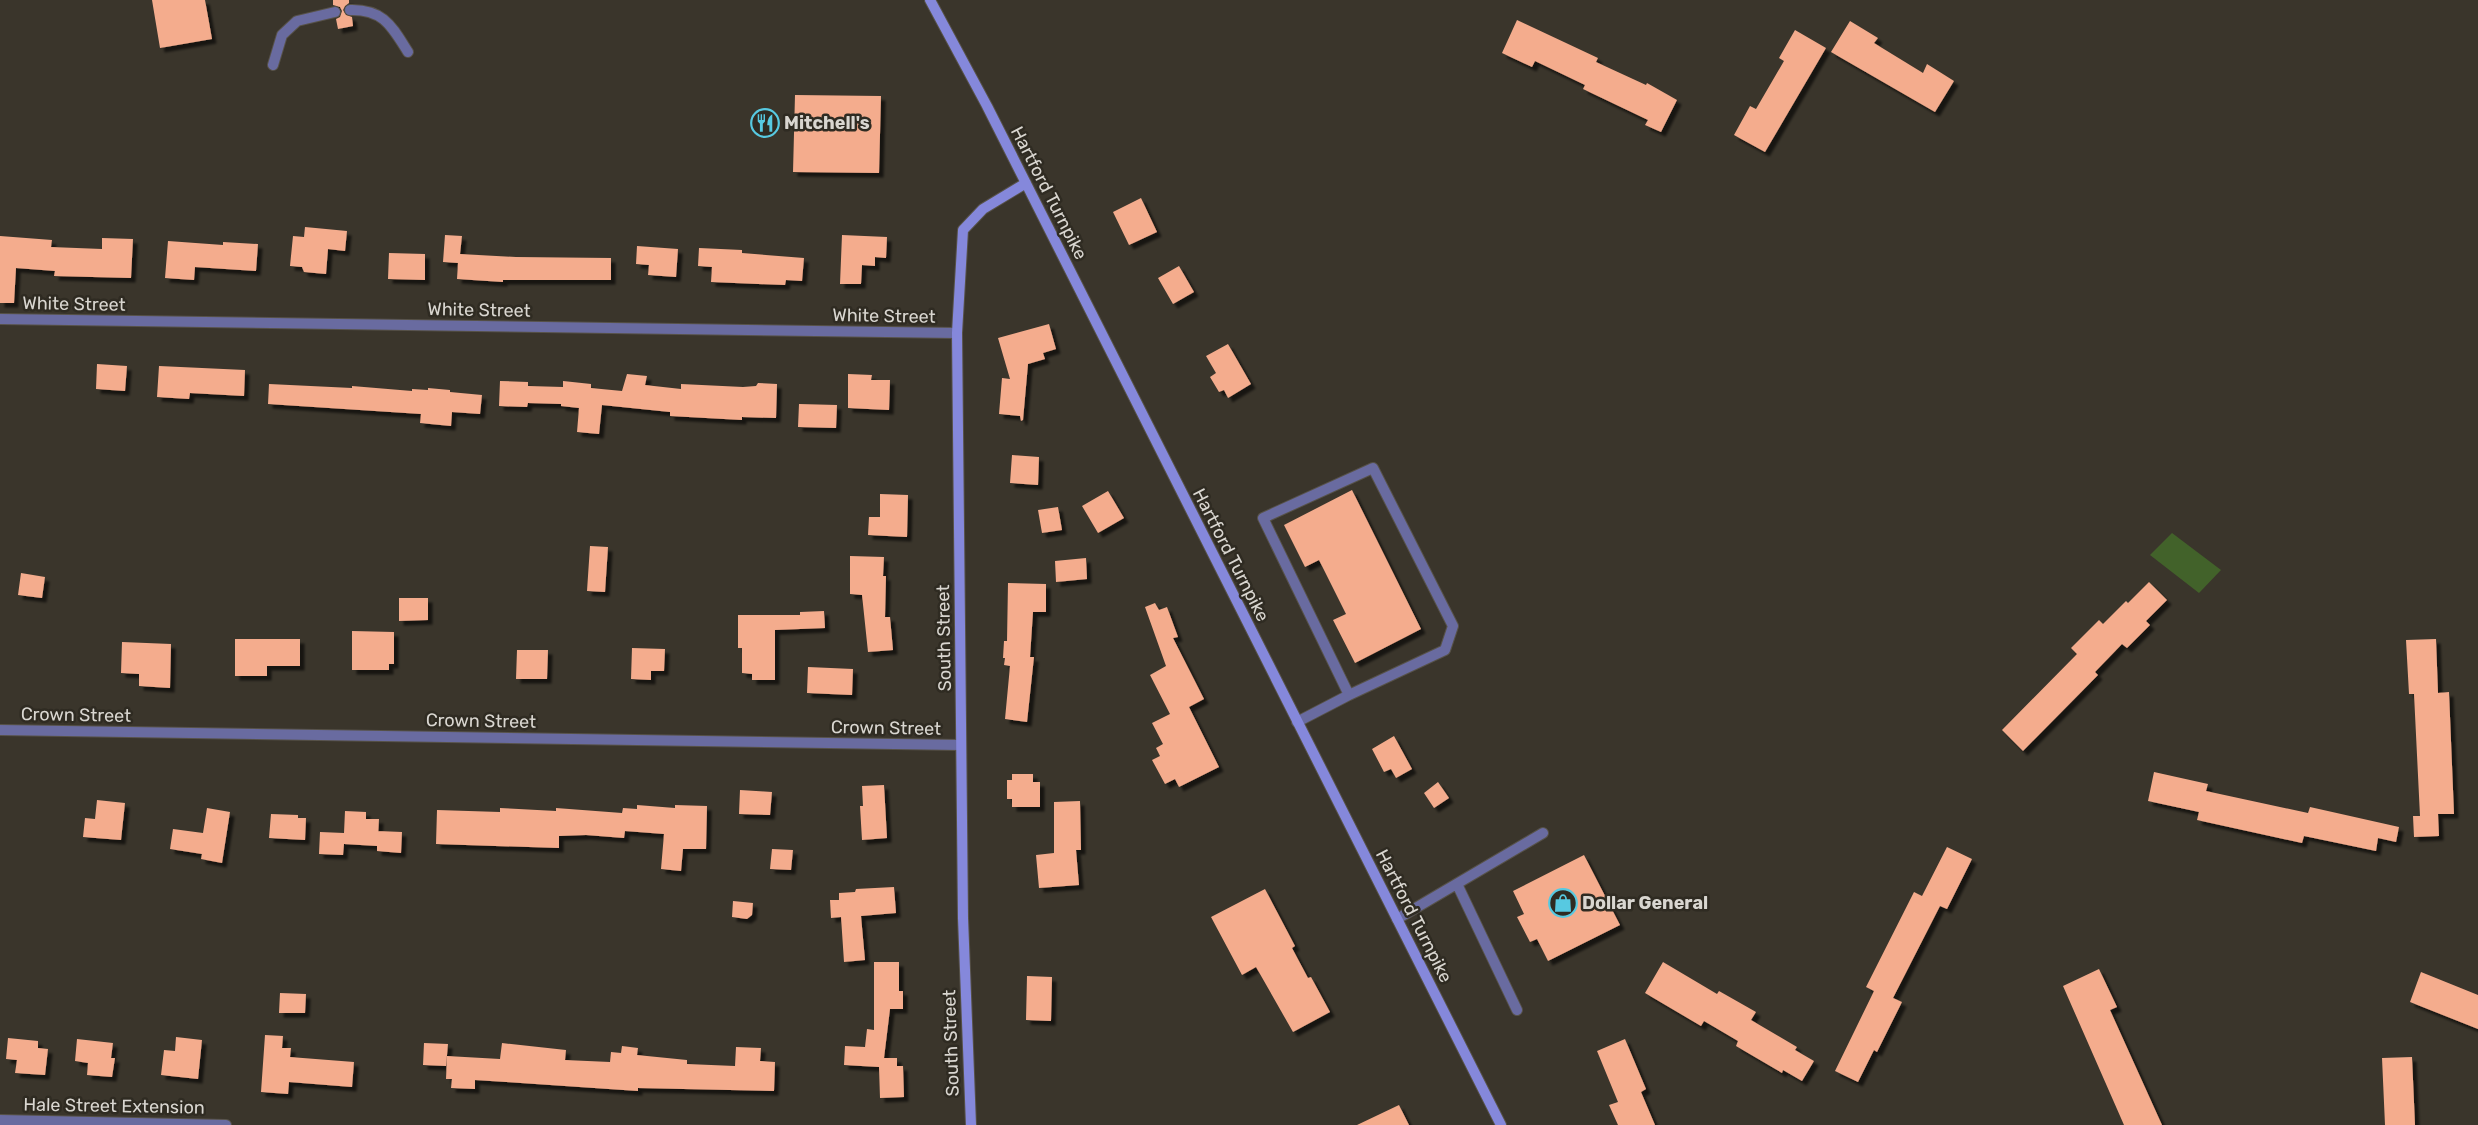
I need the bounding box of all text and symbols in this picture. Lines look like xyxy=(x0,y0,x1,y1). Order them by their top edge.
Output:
restaurant icon: Mitchell's xyxy=(750,108,780,138)
place label: Mitchell's xyxy=(784,112,870,134)
street label: Hartford Turnpike xyxy=(1006,123,1092,263)
street label: White Street xyxy=(22,292,126,316)
street label: White Street xyxy=(427,298,531,322)
street label: White Street xyxy=(832,304,936,328)
street label: Hartford Turnpike xyxy=(1188,485,1274,625)
street label: South Street xyxy=(932,584,956,692)
street label: Crown Street xyxy=(21,703,131,727)
street label: Crown Street xyxy=(426,709,536,733)
street label: Crown Street xyxy=(831,716,941,740)
street label: Hartford Turnpike xyxy=(1371,846,1457,986)
shop icon: Dollar General xyxy=(1548,888,1578,918)
place label: Dollar General xyxy=(1582,892,1708,914)
street label: South Street xyxy=(938,989,964,1097)
street label: Hale Street Extension xyxy=(23,1093,205,1119)

